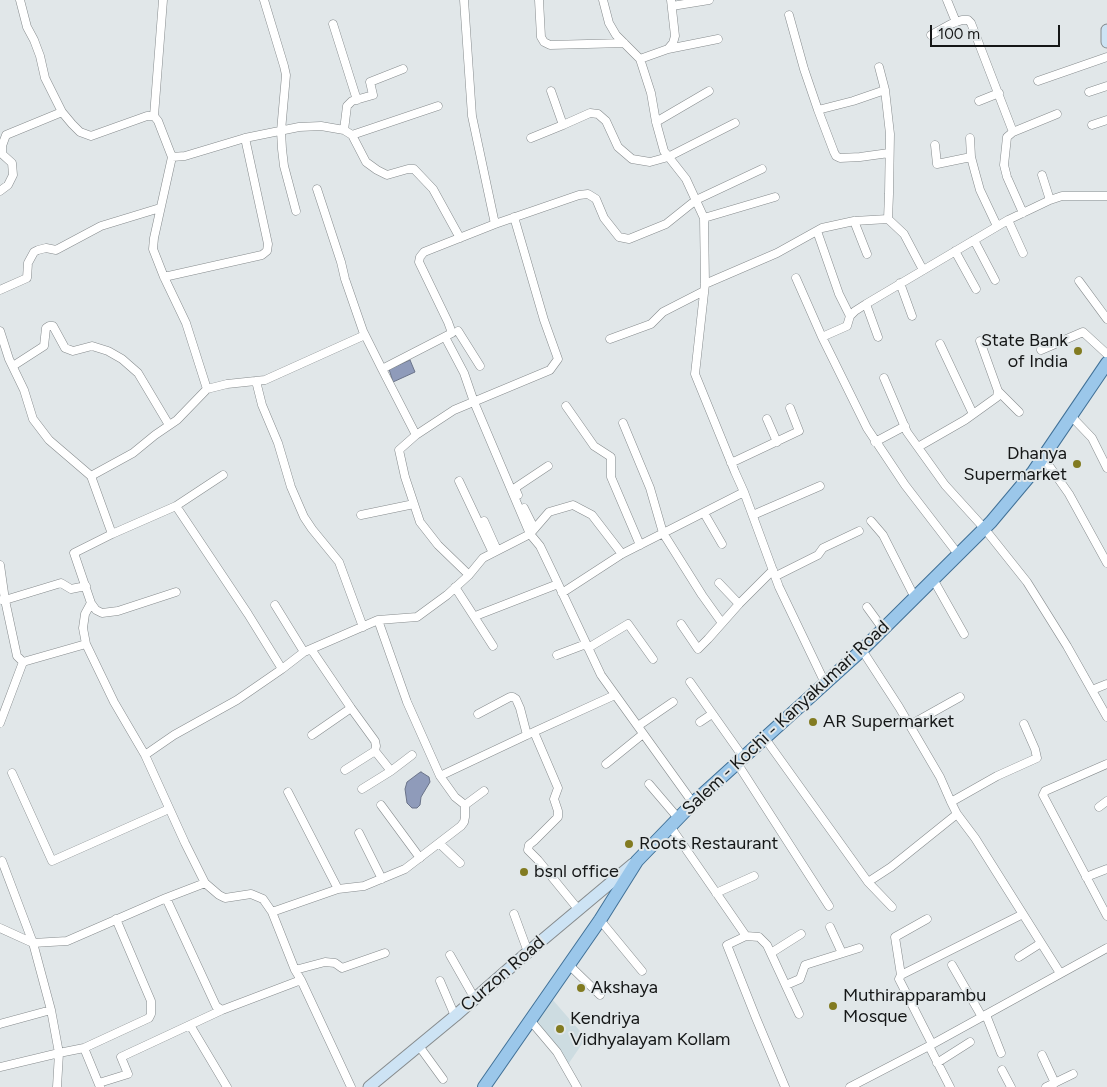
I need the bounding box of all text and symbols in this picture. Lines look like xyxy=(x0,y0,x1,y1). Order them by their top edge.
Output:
scale bar xyxy=(932,15,1062,47)
text: 100 m xyxy=(938,25,980,43)
place label: State Bank of India xyxy=(981,330,1068,372)
marker: State Bank of India xyxy=(1072,345,1084,357)
place label: Dhanya Supermarket xyxy=(964,443,1067,486)
marker: Dhanya Supermarket xyxy=(1071,458,1083,470)
street label: Salem - Kochi - Kanyakumari Road xyxy=(678,616,894,820)
place label: AR Supermarket xyxy=(823,711,954,733)
marker: AR Supermarket xyxy=(807,716,819,728)
place label: Roots Restaurant xyxy=(639,833,778,855)
marker: Roots Restaurant xyxy=(623,838,635,850)
place label: bsnl office xyxy=(534,861,619,883)
marker: bsnl office xyxy=(518,866,530,878)
street label: Curzon Road xyxy=(457,932,549,1016)
place label: Akshaya xyxy=(591,977,658,999)
marker: Akshaya xyxy=(575,982,587,994)
place label: Muthirapparambu Mosque xyxy=(843,985,986,1028)
marker: Muthirapparambu Mosque xyxy=(827,1000,839,1012)
place label: Kendriya Vidhyalayam Kollam xyxy=(570,1008,730,1050)
marker: Kendriya Vidhyalayam Kollam xyxy=(554,1023,566,1035)

